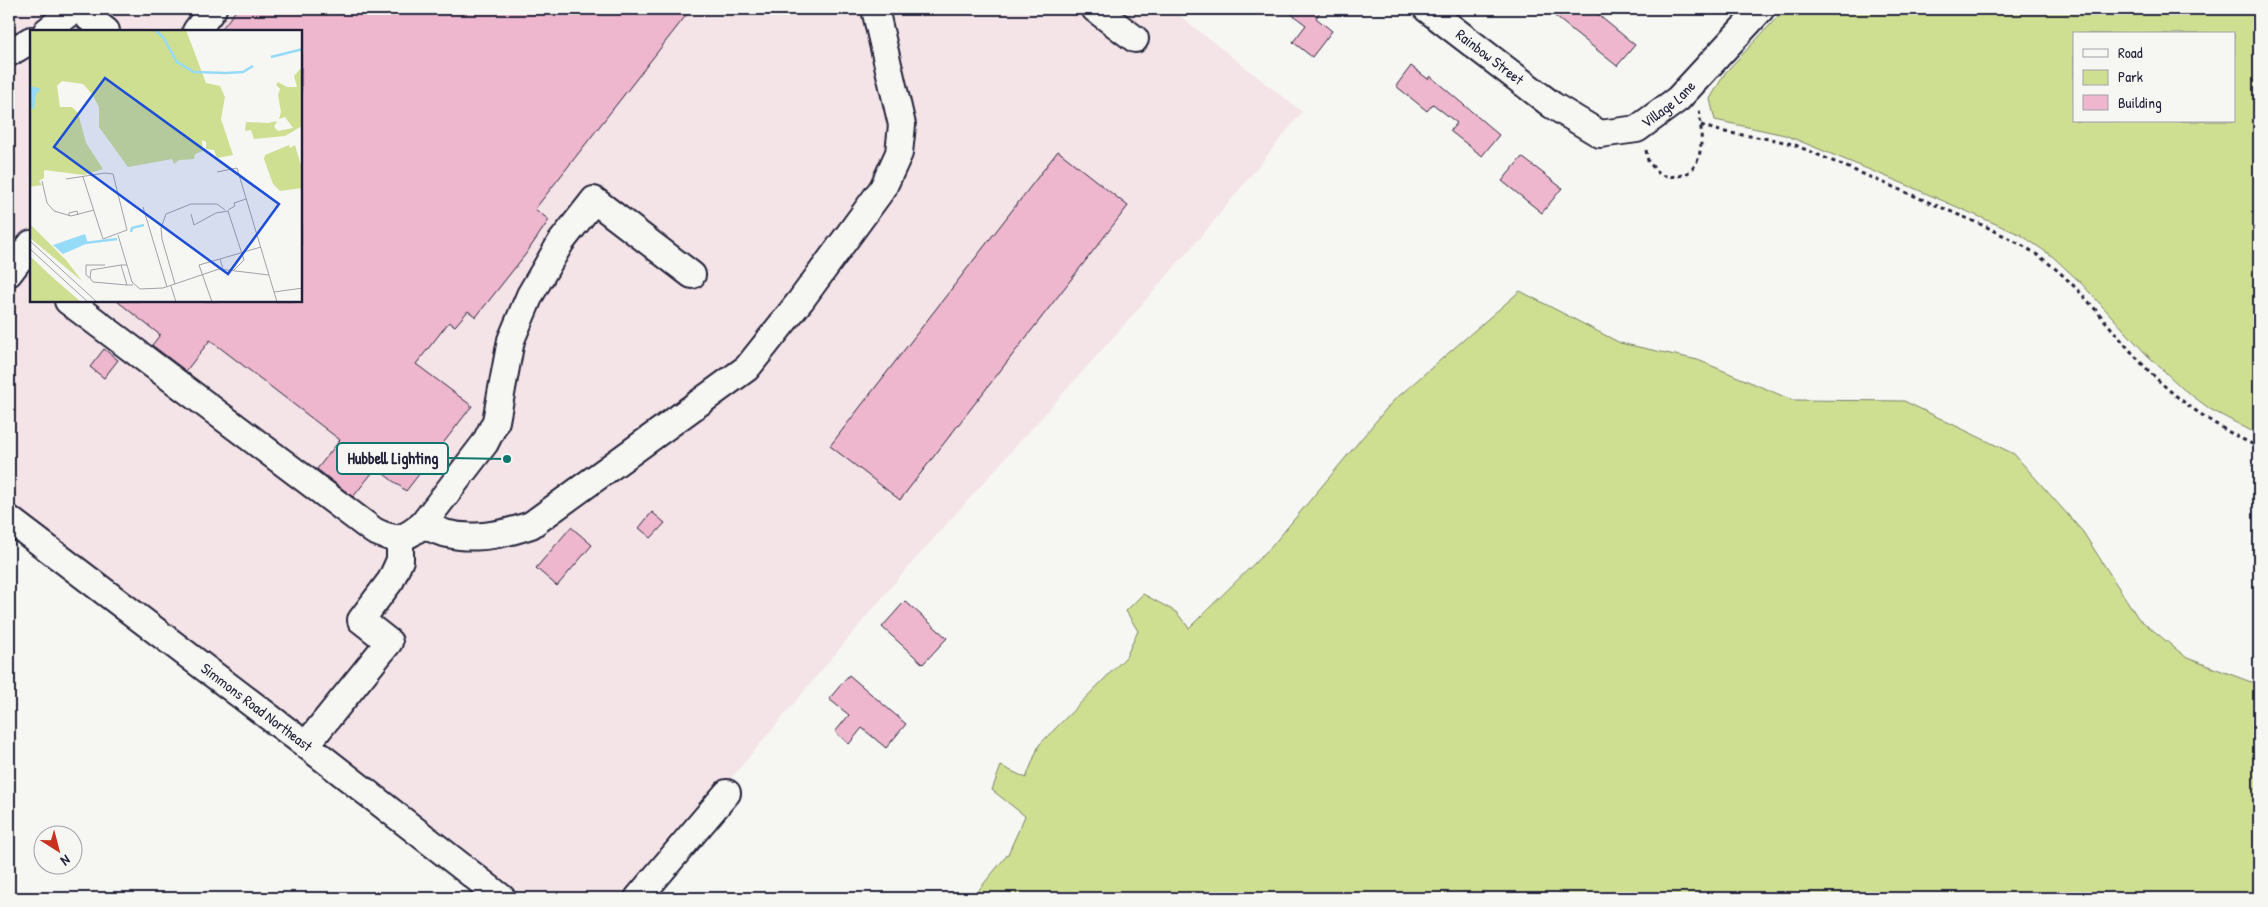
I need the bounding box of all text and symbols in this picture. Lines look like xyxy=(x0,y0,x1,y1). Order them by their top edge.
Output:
street label: Rainbow Street xyxy=(1452,24,1529,90)
inset map xyxy=(30,30,302,302)
legend xyxy=(2073,32,2236,122)
text: Road xyxy=(2118,42,2143,63)
text: Park xyxy=(2118,66,2143,87)
street label: Village Lane xyxy=(1637,76,1700,133)
text: Building xyxy=(2118,92,2162,113)
callout: Hubbell Lighting xyxy=(337,443,448,474)
text: Hubbell Lighting xyxy=(348,447,438,470)
street label: Simmons Road Northeast xyxy=(197,658,318,757)
north arrow xyxy=(32,824,82,874)
text: N xyxy=(57,851,75,871)

